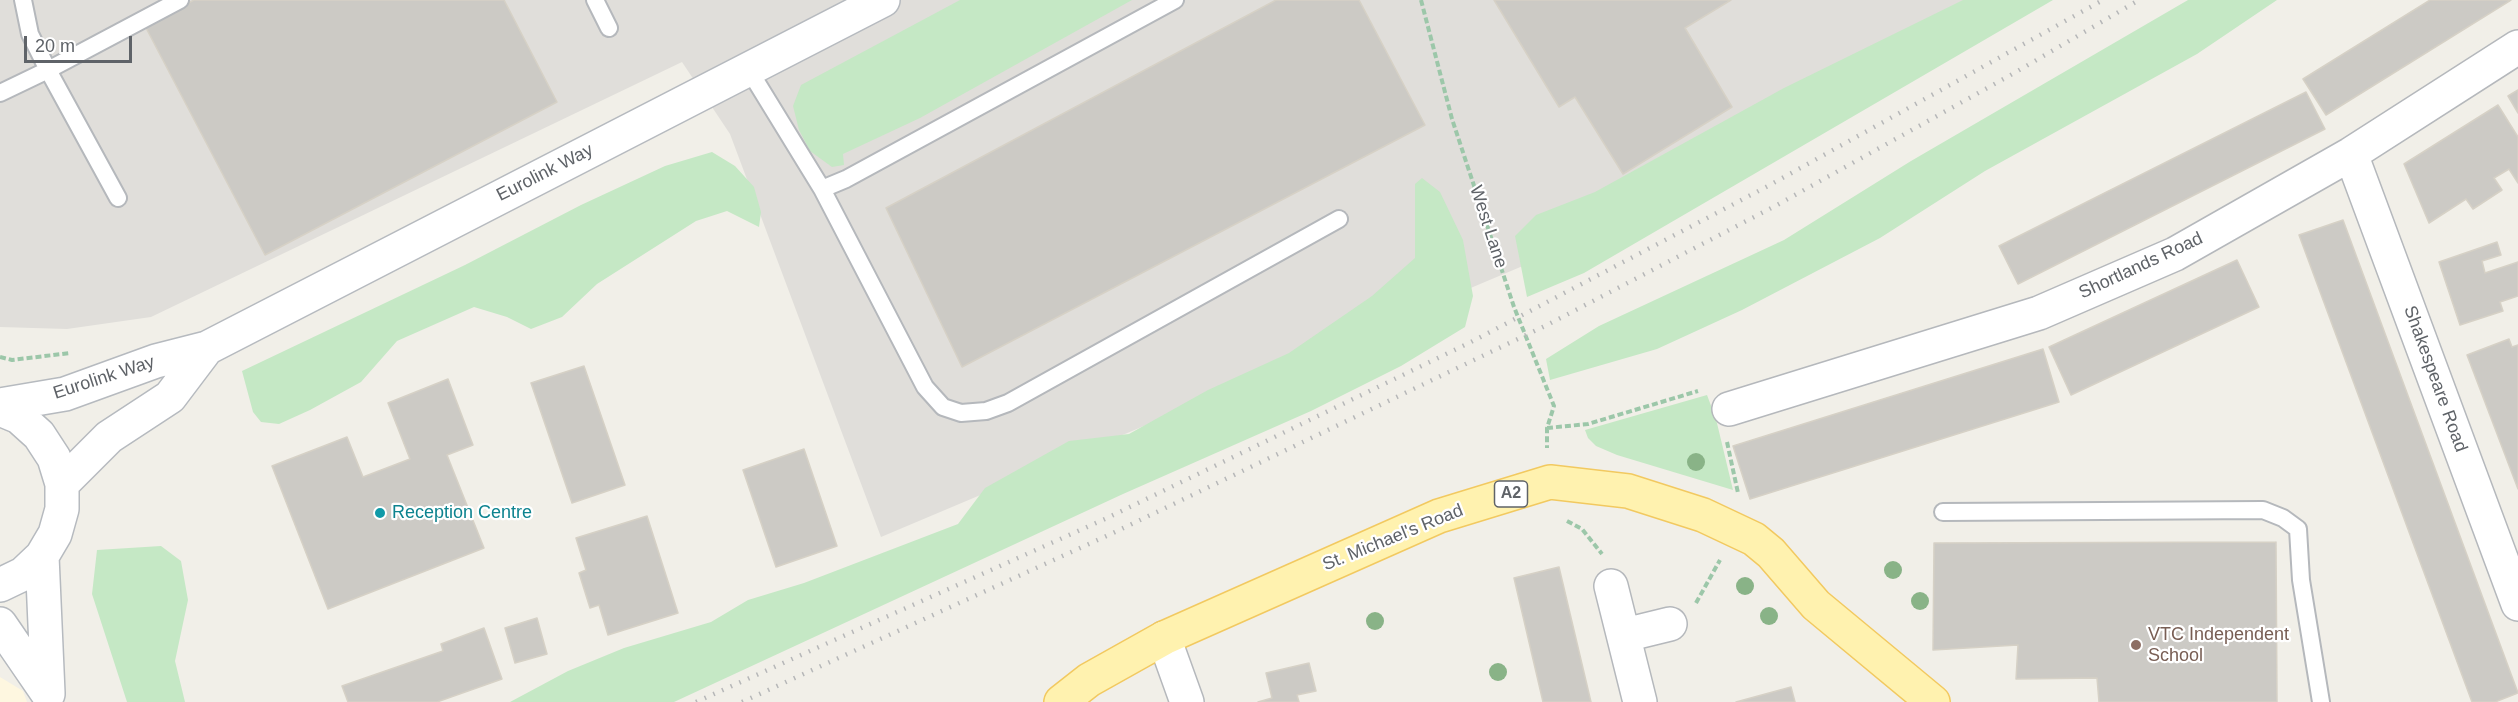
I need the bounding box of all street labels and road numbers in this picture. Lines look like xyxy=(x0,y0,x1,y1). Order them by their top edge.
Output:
street label: Eurolink Way xyxy=(493,139,597,207)
street label: West Lane xyxy=(1464,183,1512,271)
street label: Shortlands Road xyxy=(2076,228,2206,304)
street label: Shakespeare Road xyxy=(2398,303,2472,455)
street label: Eurolink Way xyxy=(51,351,157,405)
road number: A2 xyxy=(1494,481,1528,507)
street label: St. Michael's Road xyxy=(1320,500,1466,576)

